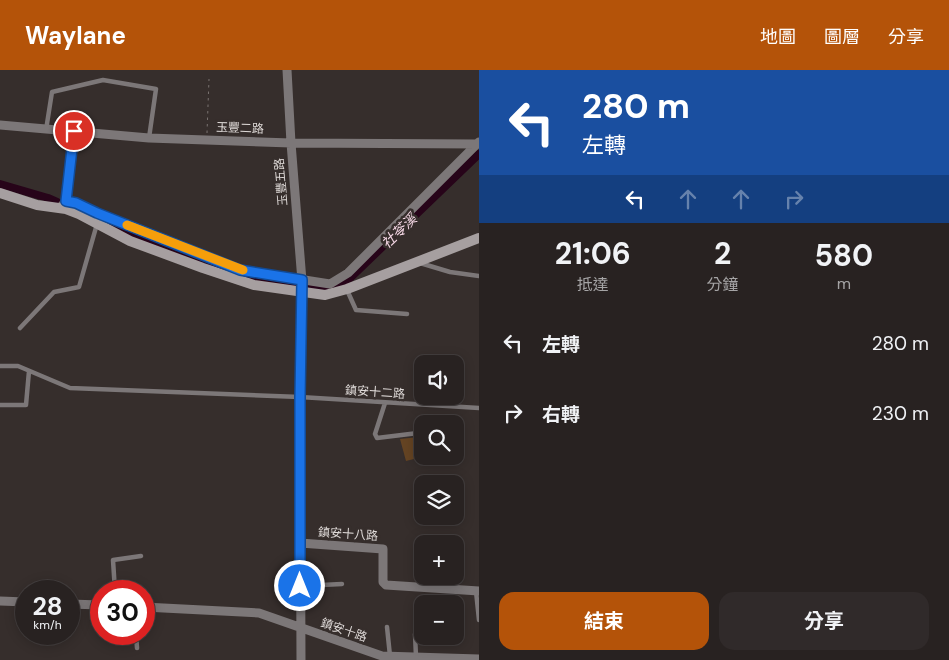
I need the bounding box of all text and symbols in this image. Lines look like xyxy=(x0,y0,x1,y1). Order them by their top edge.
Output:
text: Waylane xyxy=(25,20,126,51)
text: 地圖 xyxy=(760,25,796,49)
text: 圖層 xyxy=(824,25,860,49)
text: 分享 xyxy=(888,25,924,49)
text: 280 m xyxy=(582,83,690,129)
icon: left xyxy=(499,90,564,155)
pin xyxy=(53,110,95,152)
icon: arrive xyxy=(60,117,88,145)
street label: 玉豐二路 xyxy=(216,119,264,137)
text: 左轉 xyxy=(582,131,626,160)
street label: 玉豐五路 xyxy=(271,157,291,207)
icon: left xyxy=(621,185,649,213)
icon: ahead xyxy=(674,185,702,213)
icon: ahead xyxy=(727,185,755,213)
icon: right xyxy=(780,185,808,213)
water label: 社苓溪 xyxy=(378,209,422,252)
text: 21:06 xyxy=(555,234,631,273)
text: 2 xyxy=(714,234,731,273)
text: 580 xyxy=(814,236,873,275)
text: m xyxy=(837,273,851,294)
text: 抵達 xyxy=(577,274,609,295)
text: 分鐘 xyxy=(707,274,739,295)
icon: left xyxy=(499,329,527,357)
text: 280 m xyxy=(872,331,929,356)
text: 左轉 xyxy=(542,332,580,357)
map controls xyxy=(414,355,464,645)
button: sound xyxy=(414,355,464,405)
street label: 鎮安十二路 xyxy=(345,382,405,402)
icon: right xyxy=(499,399,527,427)
text: 230 m xyxy=(872,401,929,426)
text: 右轉 xyxy=(542,402,580,427)
button: search xyxy=(414,415,464,465)
button: layers xyxy=(414,475,464,525)
street label: 鎮安十八路 xyxy=(318,524,378,544)
button: + xyxy=(414,535,464,585)
position arrow xyxy=(273,559,325,611)
speed limit sign: 30 xyxy=(90,580,155,645)
text: 28 xyxy=(32,590,63,623)
button: 結束 xyxy=(499,592,709,650)
button: 分享 xyxy=(719,592,929,650)
button: − xyxy=(414,595,464,645)
street label: 鎮安十路 xyxy=(319,615,369,645)
text: km/h xyxy=(33,617,62,633)

